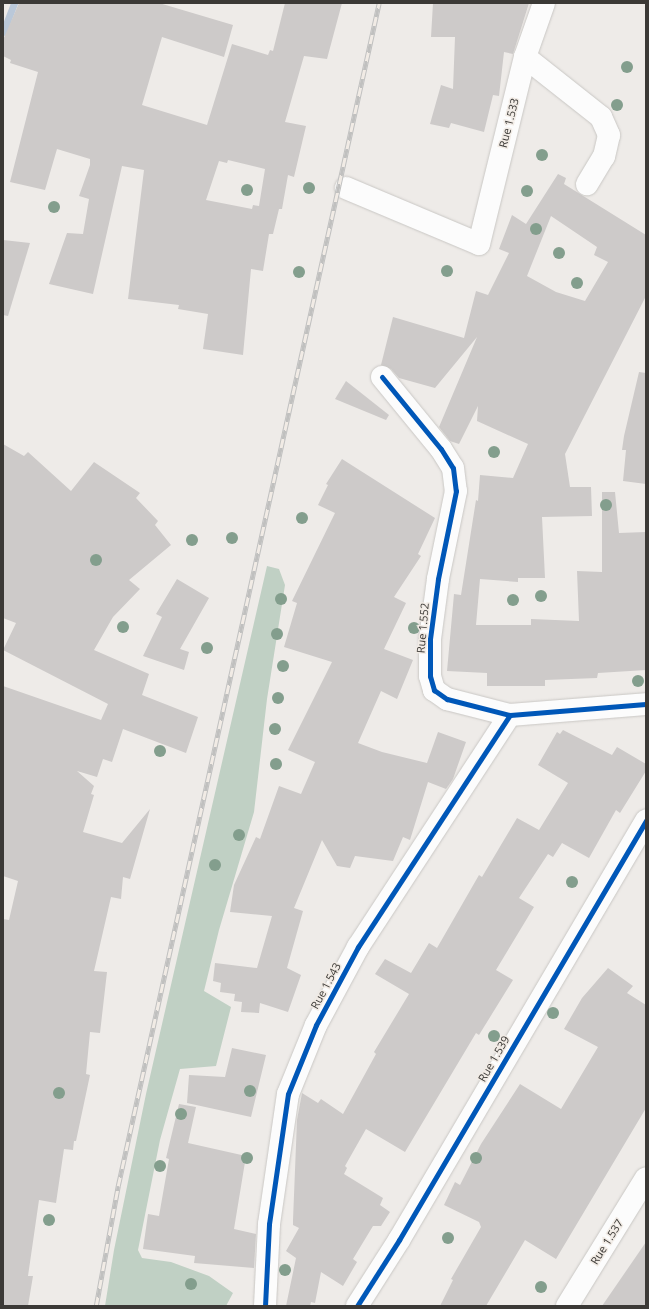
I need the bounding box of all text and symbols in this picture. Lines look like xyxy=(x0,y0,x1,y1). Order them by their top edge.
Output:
street label: Rue 1.533 xyxy=(496,97,522,149)
street label: Rue 1.552 xyxy=(414,602,432,654)
street label: Rue 1.543 xyxy=(308,961,344,1011)
street label: Rue 1.539 xyxy=(476,1034,512,1084)
street label: Rue 1.537 xyxy=(588,1217,626,1267)

